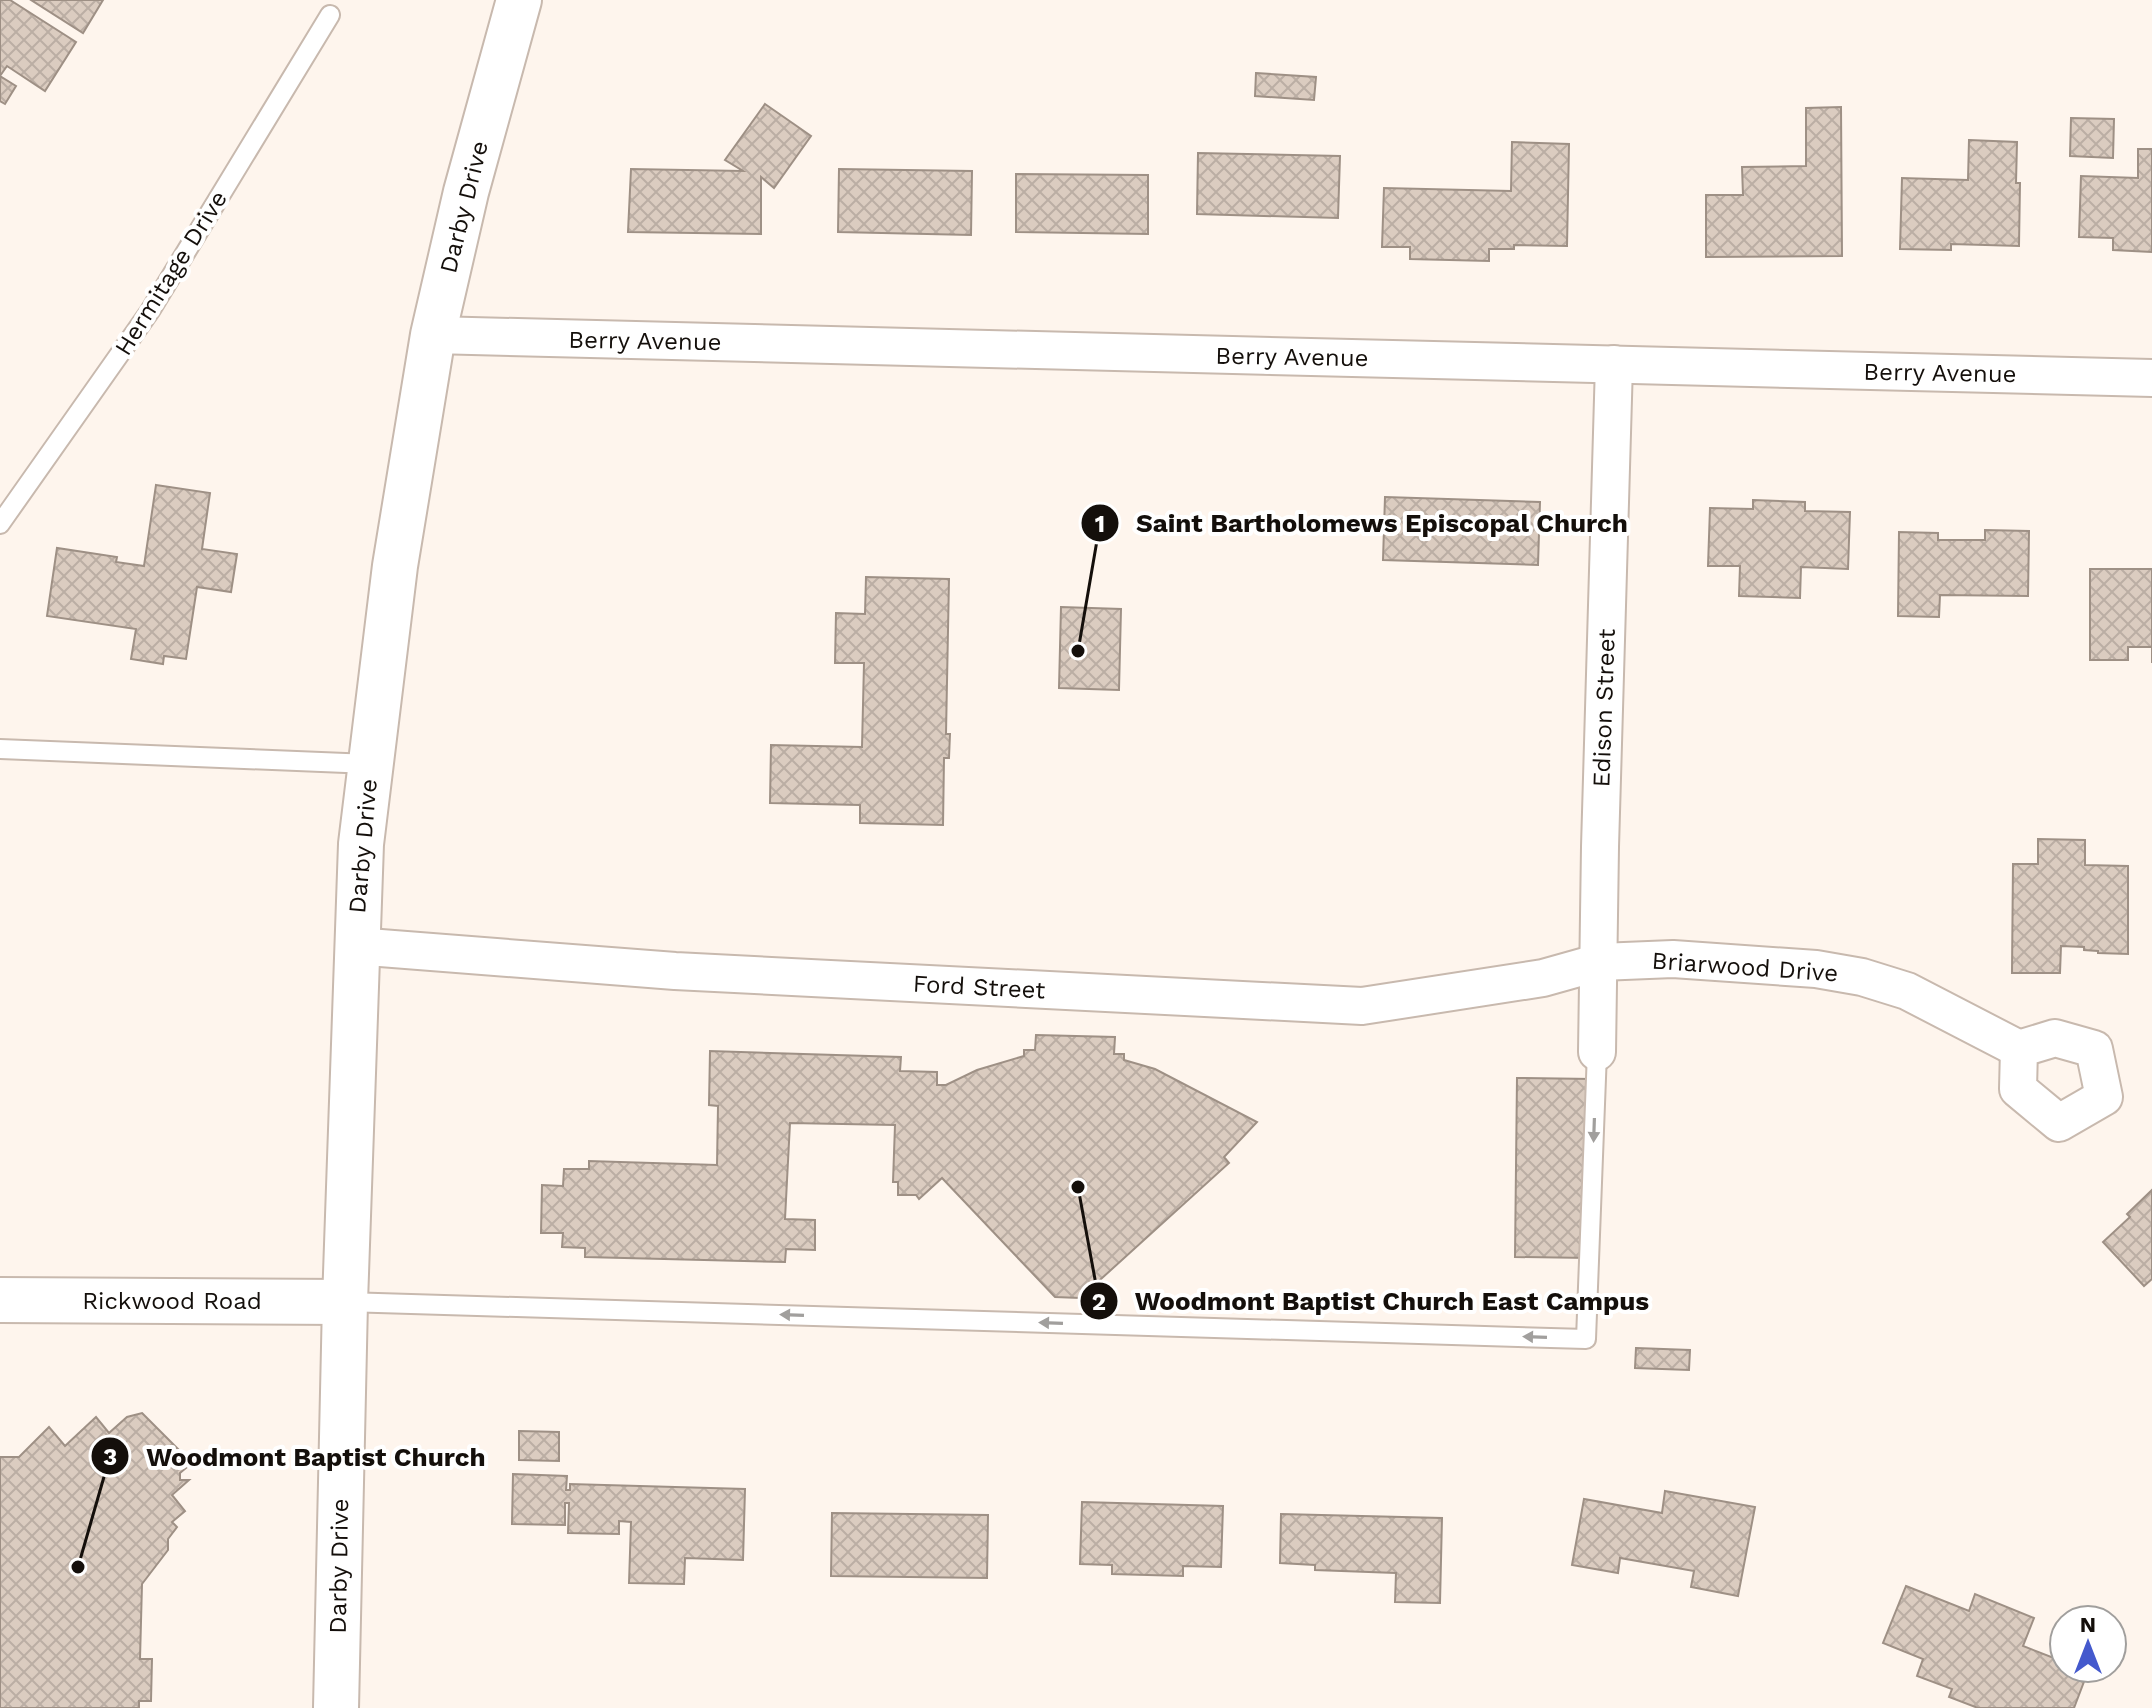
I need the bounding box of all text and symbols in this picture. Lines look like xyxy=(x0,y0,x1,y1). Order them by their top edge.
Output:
street label: Darby Drive xyxy=(434,138,494,276)
street label: Hermitage Drive xyxy=(109,186,233,360)
street label: Berry Avenue xyxy=(568,326,722,356)
street label: Berry Avenue xyxy=(1215,342,1369,372)
street label: Berry Avenue xyxy=(1863,358,2017,388)
callout: Saint Bartholomews Episcopal Church xyxy=(1080,498,1644,548)
text: Saint Bartholomews Episcopal Church xyxy=(1136,508,1628,538)
text: 1 xyxy=(1095,510,1105,538)
street label: Edison Street xyxy=(1587,628,1621,788)
street label: Darby Drive xyxy=(343,778,383,914)
street label: Briarwood Drive xyxy=(1651,947,1839,987)
street label: Ford Street xyxy=(912,970,1046,1004)
one-way arrow xyxy=(1587,1118,1600,1143)
callout: Woodmont Baptist Church East Campus xyxy=(1079,1276,1665,1326)
text: Woodmont Baptist Church East Campus xyxy=(1135,1286,1649,1316)
street label: Rickwood Road xyxy=(82,1287,262,1315)
text: 2 xyxy=(1092,1288,1106,1316)
one-way arrow xyxy=(779,1309,804,1322)
one-way arrow xyxy=(1038,1316,1063,1329)
one-way arrow xyxy=(1522,1331,1547,1344)
callout: Woodmont Baptist Church xyxy=(90,1431,501,1481)
text: Woodmont Baptist Church xyxy=(146,1442,486,1472)
text: 3 xyxy=(103,1443,117,1471)
street label: Darby Drive xyxy=(324,1498,354,1634)
north arrow xyxy=(2048,1604,2128,1684)
text: N xyxy=(2080,1612,2096,1637)

